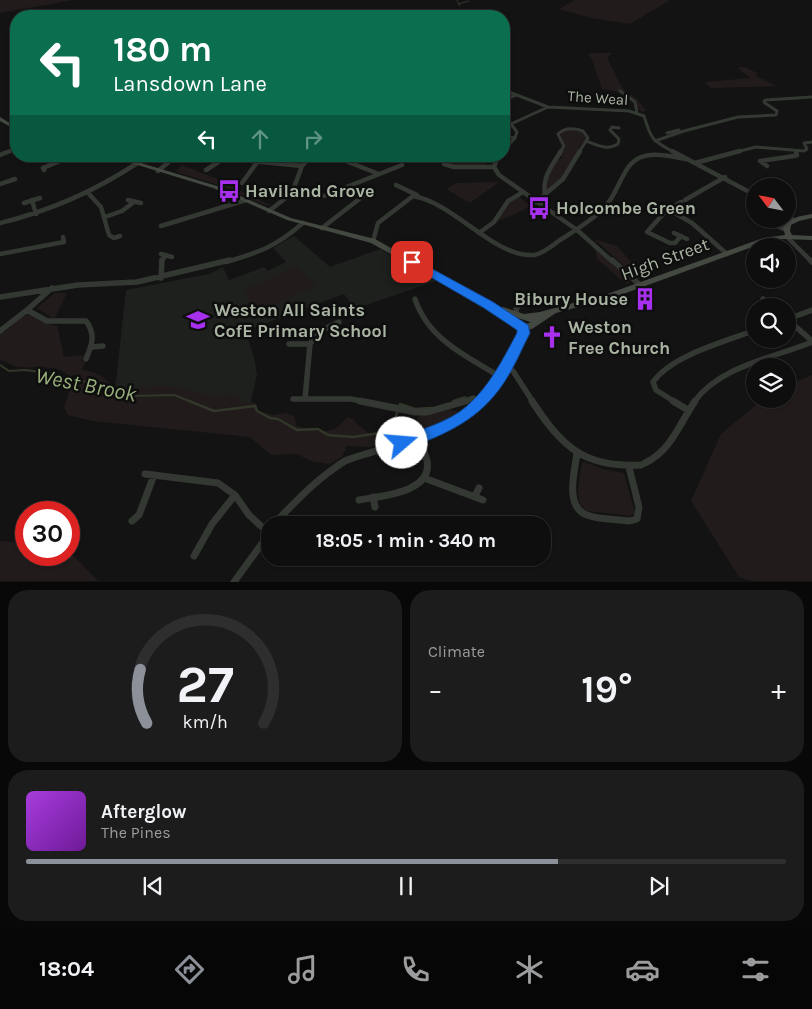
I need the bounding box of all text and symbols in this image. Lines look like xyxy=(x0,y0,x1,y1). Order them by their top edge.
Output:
text: 180 m xyxy=(113,29,212,70)
icon: left xyxy=(30,30,95,95)
text: Lansdown Lane xyxy=(113,71,267,97)
street label: The Weal xyxy=(567,87,629,109)
icon: left xyxy=(193,125,221,153)
icon: ahead xyxy=(246,125,274,153)
icon: right xyxy=(299,125,327,153)
bus stop icon: Haviland Grove xyxy=(216,178,242,204)
north arrow xyxy=(746,178,796,228)
map controls xyxy=(746,178,796,408)
place label: Haviland Grove xyxy=(245,180,375,202)
bus stop icon: Holcombe Green xyxy=(526,195,552,221)
place label: Holcombe Green xyxy=(556,197,696,219)
street label: High Street xyxy=(618,233,712,285)
button: sound xyxy=(746,238,796,288)
pin xyxy=(391,241,433,283)
icon: arrive xyxy=(398,248,426,276)
building icon: Bibury House xyxy=(632,286,658,312)
place label: Bibury House xyxy=(514,288,628,310)
button: search xyxy=(746,298,796,348)
place label: Weston All Saints CofE Primary School xyxy=(214,299,387,342)
school or university icon: Weston All Saints CofE Primary School xyxy=(185,307,211,333)
place label: Weston Free Church xyxy=(568,316,670,359)
church icon: Weston Free Church xyxy=(539,324,565,350)
button: layers xyxy=(746,358,796,408)
water label: West Brook xyxy=(33,362,139,408)
position arrow xyxy=(375,416,427,468)
speed limit sign: 30 xyxy=(15,501,80,566)
text: 18:05 · 1 min · 340 m xyxy=(316,530,496,552)
text: Climate xyxy=(428,642,485,661)
text: 27 xyxy=(176,654,234,715)
text: 19° xyxy=(581,667,633,712)
text: − xyxy=(428,673,443,706)
text: + xyxy=(771,673,786,706)
text: km/h xyxy=(182,712,228,733)
text: Afterglow xyxy=(101,801,187,823)
text: The Pines xyxy=(101,823,171,842)
icon: previous xyxy=(139,872,167,900)
icon: pause xyxy=(392,872,420,900)
icon: next xyxy=(645,872,673,900)
icon: directions xyxy=(172,952,207,987)
icon: music xyxy=(285,952,320,987)
icon: phone xyxy=(398,952,433,987)
icon: climate xyxy=(512,952,547,987)
icon: car xyxy=(625,952,660,987)
icon: filters xyxy=(738,952,773,987)
text: 18:04 xyxy=(39,956,94,982)

